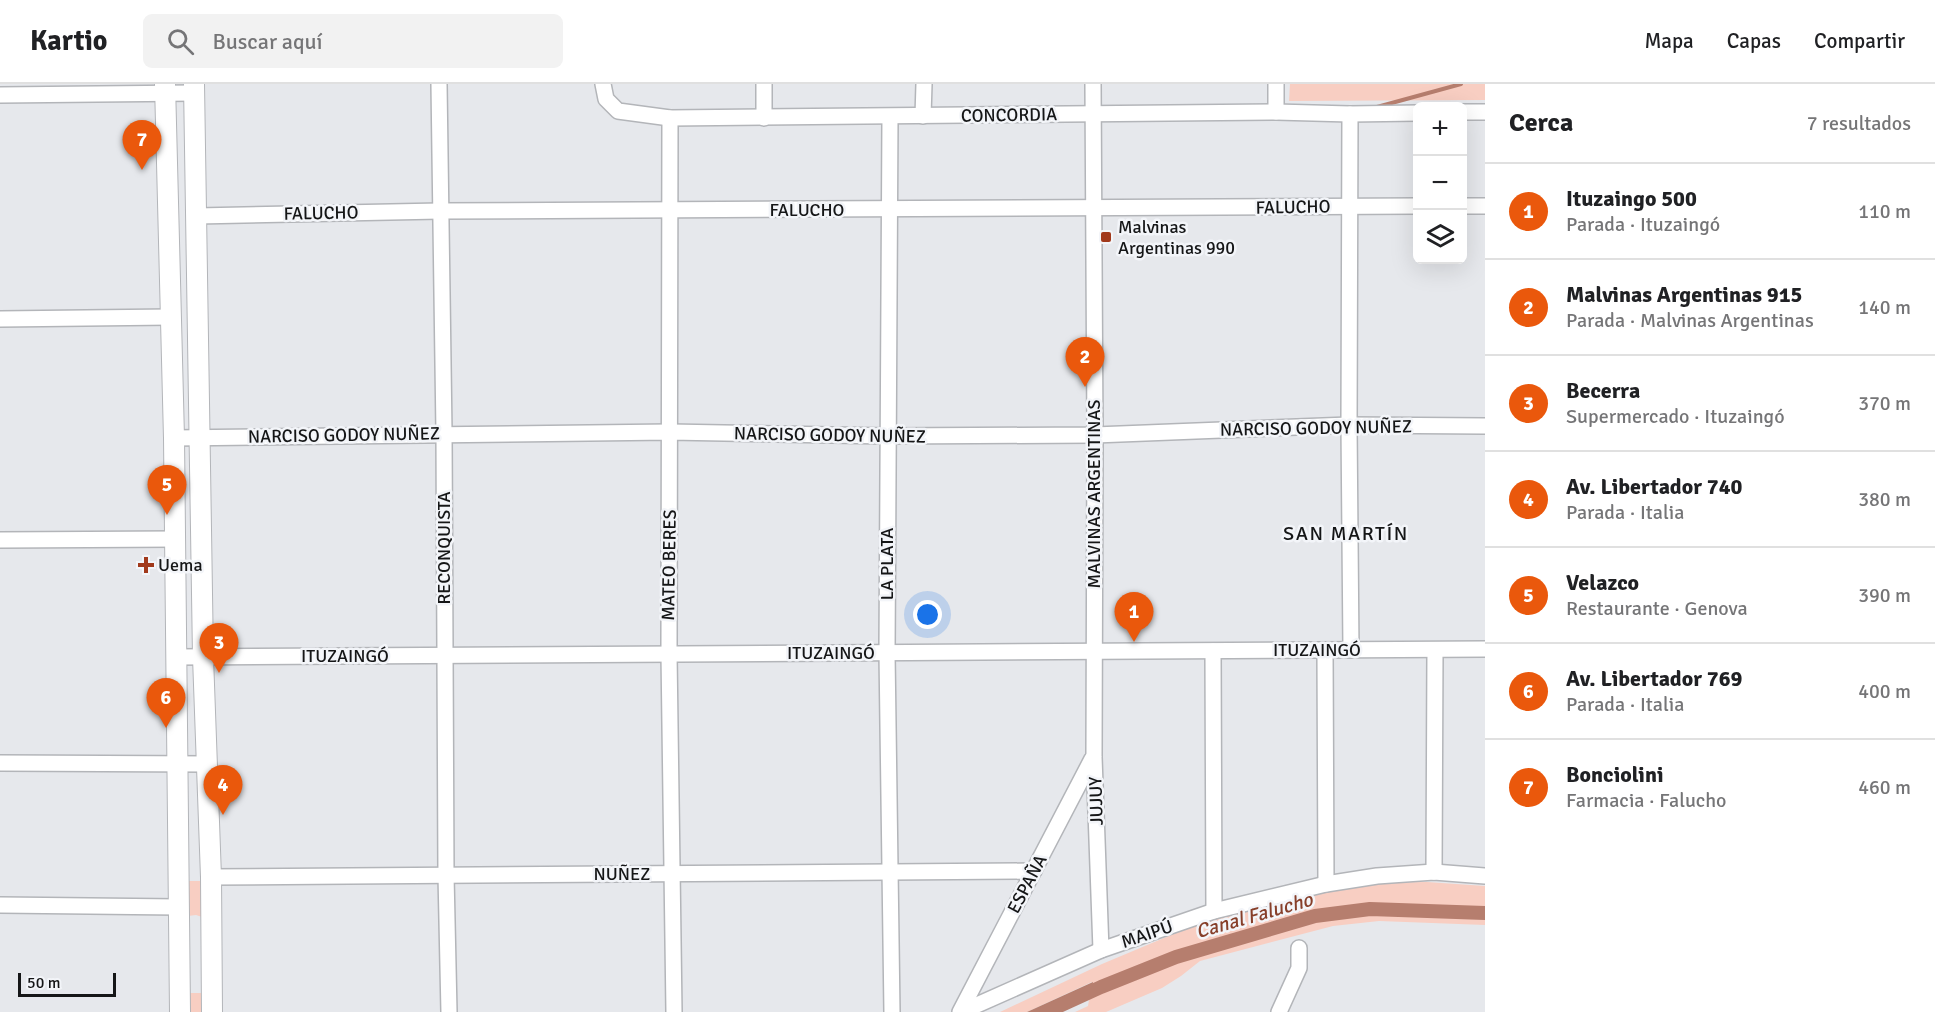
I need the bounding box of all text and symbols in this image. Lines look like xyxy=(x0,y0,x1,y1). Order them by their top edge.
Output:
search box xyxy=(143,14,563,68)
text: Kartio xyxy=(30,24,107,58)
icon: search xyxy=(164,25,197,58)
text: Buscar aquí xyxy=(212,28,322,55)
text: Mapa xyxy=(1644,28,1694,54)
text: Capas xyxy=(1727,28,1781,54)
text: Compartir xyxy=(1814,28,1905,54)
map controls xyxy=(1413,102,1467,264)
button: + xyxy=(1413,102,1467,156)
street label: CONCORDIA xyxy=(961,103,1057,127)
text: Cerca xyxy=(1509,107,1573,139)
text: 7 resultados xyxy=(1807,111,1911,136)
pin: 7 xyxy=(122,120,162,170)
button: − xyxy=(1413,156,1467,210)
text: Ituzaingo 500 xyxy=(1566,185,1697,212)
street label: FALUCHO xyxy=(1255,195,1331,219)
street label: FALUCHO xyxy=(770,199,844,221)
text: 1 xyxy=(1523,199,1534,224)
text: 110 m xyxy=(1858,199,1911,224)
street label: FALUCHO xyxy=(283,201,359,225)
button: layers xyxy=(1413,210,1467,264)
text: Parada · Ituzaingó xyxy=(1566,212,1720,237)
place label: Malvinas Argentinas 990 xyxy=(1118,216,1235,259)
marker: Malvinas Argentinas 990 xyxy=(1099,230,1113,244)
text: Malvinas Argentinas 915 xyxy=(1566,281,1802,308)
text: 2 xyxy=(1523,295,1534,320)
text: 140 m xyxy=(1858,295,1911,320)
text: Parada · Malvinas Argentinas xyxy=(1566,308,1814,333)
pin: 2 xyxy=(1066,338,1104,387)
text: Becerra xyxy=(1566,377,1640,404)
text: 3 xyxy=(1523,391,1534,416)
text: 370 m xyxy=(1858,391,1911,416)
street label: MALVINAS ARGENTINAS xyxy=(1083,399,1105,589)
text: Supermercado · Ituzaingó xyxy=(1566,404,1785,429)
street label: NARCISO GODOY NUÑEZ xyxy=(1220,415,1412,441)
street label: NARCISO GODOY NUÑEZ xyxy=(248,422,440,448)
street label: NARCISO GODOY NUÑEZ xyxy=(734,422,926,448)
pin: 5 xyxy=(148,466,186,515)
text: Av. Libertador 740 xyxy=(1566,473,1742,500)
text: 4 xyxy=(1523,487,1534,512)
text: 380 m xyxy=(1858,487,1911,512)
street label: RECONQUISTA xyxy=(433,491,455,605)
text: Parada · Italia xyxy=(1566,500,1684,525)
street label: MATEO BERES xyxy=(657,509,681,621)
district label: SAN MARTÍN xyxy=(1283,521,1409,546)
street label: LA PLATA xyxy=(876,528,898,600)
place label: Uema xyxy=(158,554,203,576)
marker: Uema xyxy=(139,558,153,572)
text: Velazco xyxy=(1566,569,1639,596)
text: 5 xyxy=(1523,583,1534,608)
text: 390 m xyxy=(1858,583,1911,608)
pin: 1 xyxy=(1114,592,1154,642)
text: Restaurante · Genova xyxy=(1566,596,1748,621)
your location xyxy=(913,600,942,629)
pin: 3 xyxy=(200,624,238,673)
street label: ITUZAINGÓ xyxy=(1273,639,1361,661)
street label: ITUZAINGÓ xyxy=(787,642,875,664)
street label: ITUZAINGÓ xyxy=(301,645,389,667)
text: Av. Libertador 769 xyxy=(1566,665,1742,692)
pin: 6 xyxy=(146,678,186,728)
text: 6 xyxy=(1523,679,1534,704)
text: 400 m xyxy=(1858,679,1911,704)
text: Parada · Italia xyxy=(1566,692,1684,717)
text: Bonciolini xyxy=(1566,761,1664,788)
pin: 4 xyxy=(204,766,242,815)
text: 7 xyxy=(1523,775,1534,800)
text: 460 m xyxy=(1858,775,1911,800)
street label: JUJUY xyxy=(1084,776,1108,826)
text: Farmacia · Falucho xyxy=(1566,788,1727,813)
street label: ESPAÑA xyxy=(1002,851,1052,917)
street label: NUÑEZ xyxy=(594,863,650,885)
water label: Canal Falucho xyxy=(1193,886,1317,944)
street label: MAIPÚ xyxy=(1118,915,1176,953)
scale bar xyxy=(18,970,116,998)
text: 50 m xyxy=(27,973,61,993)

